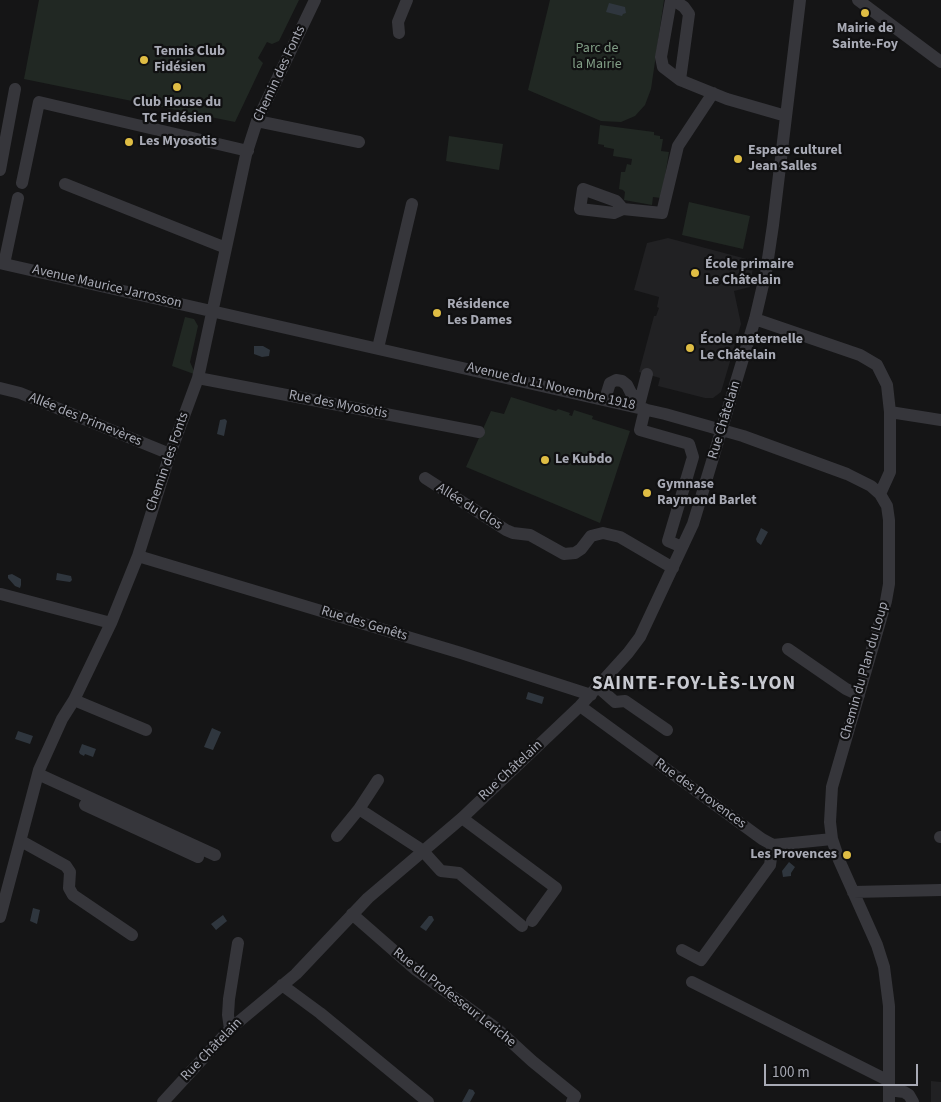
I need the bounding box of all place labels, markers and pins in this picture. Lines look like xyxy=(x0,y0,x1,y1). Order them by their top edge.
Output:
marker: Mairie de Sainte-Foy xyxy=(859,7,871,19)
place label: Mairie de Sainte-Foy xyxy=(832,21,898,54)
place label: Tennis Club Fidésien xyxy=(154,44,225,76)
marker: Tennis Club Fidésien xyxy=(138,54,150,66)
marker: Club House du TC Fidésien xyxy=(171,81,183,93)
place label: Club House du TC Fidésien xyxy=(133,95,221,128)
place label: Les Myosotis xyxy=(139,134,217,150)
marker: Les Myosotis xyxy=(123,136,135,148)
place label: Espace culturel Jean Salles xyxy=(748,143,842,176)
marker: Espace culturel Jean Salles xyxy=(732,153,744,165)
place label: École primaire Le Châtelain xyxy=(705,257,794,290)
marker: École primaire Le Châtelain xyxy=(689,267,701,279)
place label: Résidence Les Dames xyxy=(447,297,512,330)
marker: Résidence Les Dames xyxy=(431,307,443,319)
place label: École maternelle Le Châtelain xyxy=(700,332,803,364)
marker: École maternelle Le Châtelain xyxy=(684,342,696,354)
place label: Le Kubdo xyxy=(555,452,612,468)
marker: Le Kubdo xyxy=(539,454,551,466)
place label: Gymnase Raymond Barlet xyxy=(657,477,757,510)
marker: Gymnase Raymond Barlet xyxy=(641,487,653,499)
place label: Les Provences xyxy=(750,847,837,863)
marker: Les Provences xyxy=(841,849,853,861)

